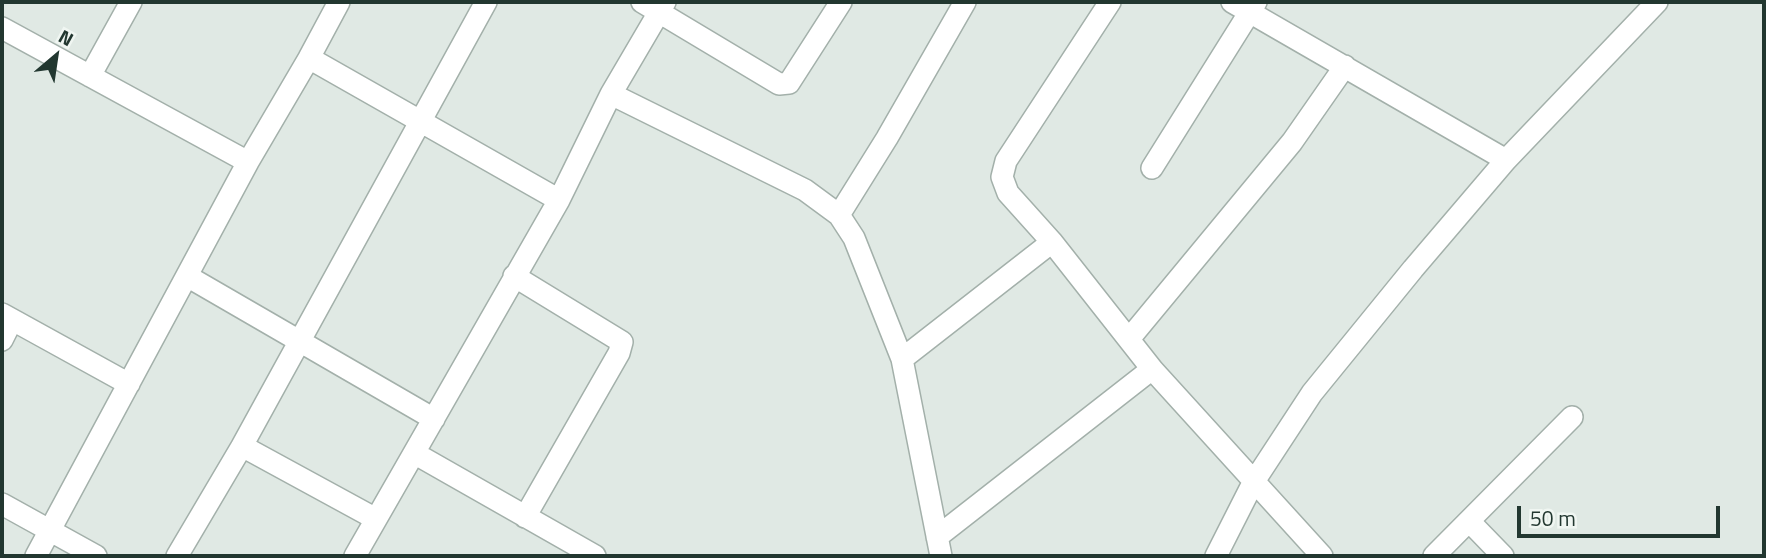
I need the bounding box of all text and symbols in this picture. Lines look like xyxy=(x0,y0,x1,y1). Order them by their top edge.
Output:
north arrow xyxy=(21,21,91,91)
text: N xyxy=(54,21,79,53)
scale bar xyxy=(1521,491,1724,536)
text: 50 m xyxy=(1530,502,1576,534)

